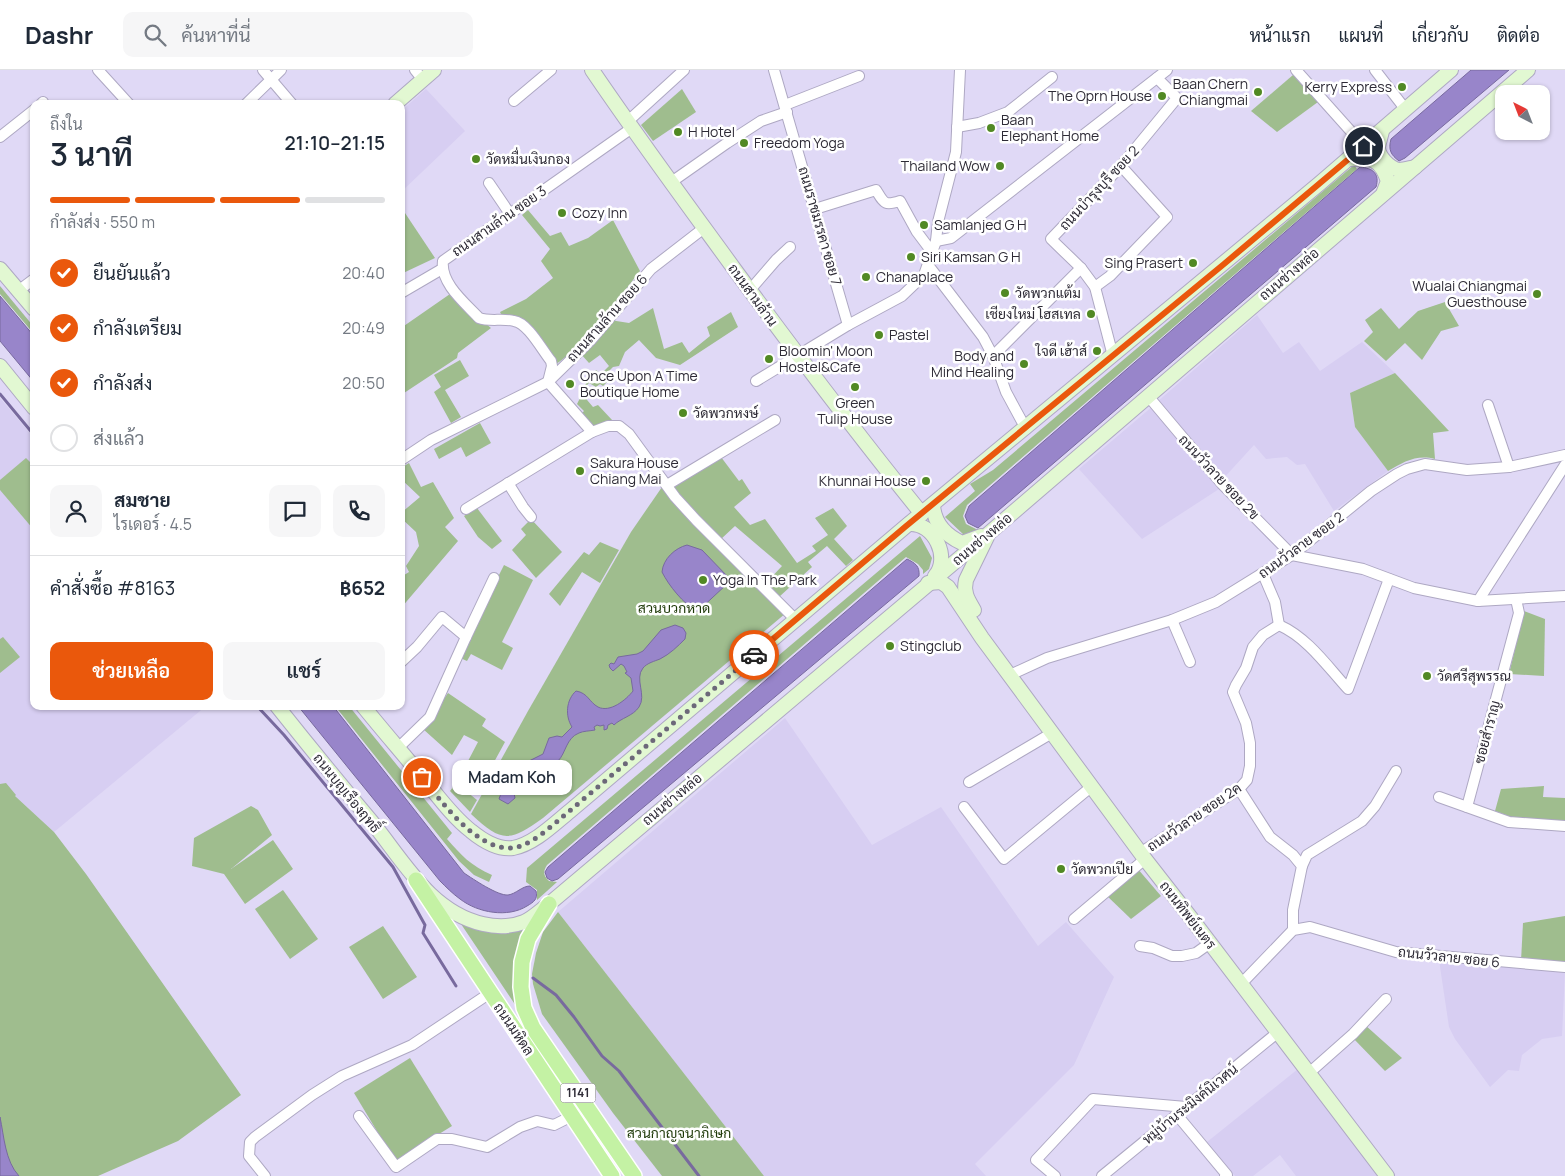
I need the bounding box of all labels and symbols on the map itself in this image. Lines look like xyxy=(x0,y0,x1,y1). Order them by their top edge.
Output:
place label: Baan Chern Chiangmai xyxy=(1173,74,1248,109)
place label: Kerry Express xyxy=(1304,77,1392,96)
marker: Kerry Express xyxy=(1396,81,1408,93)
north arrow xyxy=(1495,85,1550,140)
place label: The Oprn House xyxy=(1048,86,1152,105)
marker: Baan Chern Chiangmai xyxy=(1252,86,1264,98)
marker: The Oprn House xyxy=(1156,90,1168,102)
place label: Baan Elephant Home xyxy=(1001,110,1099,145)
place label: H Hotel xyxy=(688,122,735,141)
marker: Baan Elephant Home xyxy=(985,122,997,134)
pin xyxy=(1343,125,1385,167)
marker: H Hotel xyxy=(672,126,684,138)
place label: Freedom Yoga xyxy=(754,133,845,152)
marker: Freedom Yoga xyxy=(738,137,750,149)
street label: ถนนบำรุงบุรี ซอย 2 xyxy=(1054,141,1144,235)
place label: วัดหมื่นเงินกอง xyxy=(486,147,570,168)
marker: วัดหมื่นเงินกอง xyxy=(470,153,482,165)
place label: Thailand Wow xyxy=(901,156,990,175)
marker: Thailand Wow xyxy=(994,160,1006,172)
street label: ถนนราชมรรคา ซอย 7 xyxy=(794,164,847,288)
street label: ถนนสามล้าน ซอย 3 xyxy=(448,181,550,260)
place label: Cozy Inn xyxy=(572,203,627,222)
marker: Cozy Inn xyxy=(556,207,568,219)
place label: Samlanjed G H xyxy=(934,215,1027,234)
marker: Samlanjed G H xyxy=(918,219,930,231)
street label: ถนนช่างหล่อ xyxy=(1255,243,1323,304)
place label: Siri Kamsan G H xyxy=(921,247,1020,266)
marker: Siri Kamsan G H xyxy=(905,251,917,263)
place label: Sing Prasert xyxy=(1105,253,1183,272)
marker: Sing Prasert xyxy=(1187,257,1199,269)
street label: ถนนสามล้าน xyxy=(724,259,783,330)
place label: Chanaplace xyxy=(876,267,953,286)
street label: ถนนสามล้าน ซอย 6 xyxy=(562,270,651,366)
marker: Chanaplace xyxy=(860,271,872,283)
place label: Wualai Chiangmai Guesthouse xyxy=(1412,276,1527,311)
place label: วัดพวกแต้ม xyxy=(1015,283,1081,302)
marker: วัดพวกแต้ม xyxy=(999,287,1011,299)
marker: Wualai Chiangmai Guesthouse xyxy=(1531,288,1543,300)
place label: เชียงใหม่ โฮสเทล xyxy=(985,304,1081,323)
marker: เชียงใหม่ โฮสเทล xyxy=(1085,308,1097,320)
place label: Pastel xyxy=(889,325,929,344)
marker: Pastel xyxy=(873,329,885,341)
place label: Bloomin' Moon Hostel&Cafe xyxy=(779,341,873,376)
place label: ใจดี เฮ้าส์ xyxy=(1035,341,1087,360)
marker: ใจดี เฮ้าส์ xyxy=(1091,345,1103,357)
place label: Body and Mind Healing xyxy=(931,346,1014,381)
marker: Bloomin' Moon Hostel&Cafe xyxy=(763,353,775,365)
marker: Body and Mind Healing xyxy=(1018,358,1030,370)
place label: Once Upon A Time Boutique Home xyxy=(580,366,698,401)
marker: Once Upon A Time Boutique Home xyxy=(564,378,576,390)
marker: Green Tulip House xyxy=(849,381,861,393)
place label: Green Tulip House xyxy=(817,393,893,428)
place label: วัดพวกหงษ์ xyxy=(693,403,759,422)
marker: วัดพวกหงษ์ xyxy=(677,407,689,419)
street label: ถนนวัวลาย ซอย 2ข xyxy=(1175,430,1264,523)
place label: Sakura House Chiang Mai xyxy=(590,453,679,488)
marker: Sakura House Chiang Mai xyxy=(574,465,586,477)
place label: Khunnai House xyxy=(819,471,916,490)
marker: Khunnai House xyxy=(920,475,932,487)
street label: ถนนวัวลาย ซอย 2 xyxy=(1254,507,1347,582)
street label: ถนนช่างหล่อ xyxy=(948,508,1016,569)
place label: Yoga In The Park xyxy=(713,570,818,589)
marker: Yoga In The Park xyxy=(697,574,709,586)
park label: สวนบวกหาด xyxy=(638,598,710,617)
courier xyxy=(729,630,779,680)
place label: Stingclub xyxy=(900,636,962,655)
marker: Stingclub xyxy=(884,640,896,652)
place label: วัดศรีสุพรรณ xyxy=(1437,666,1511,686)
marker: วัดศรีสุพรรณ xyxy=(1421,670,1433,682)
street label: ซอยสำราญ xyxy=(1469,698,1504,766)
street label: ถนนบุญเรืองฤทธิ์ xyxy=(309,747,387,837)
pin xyxy=(401,756,443,798)
callout: Madam Koh xyxy=(452,760,572,794)
street label: ถนนช่างหล่อ xyxy=(638,768,706,829)
street label: ถนนวัวลาย ซอย 2ค xyxy=(1143,778,1245,855)
place label: วัดพวกเปีย xyxy=(1071,859,1133,878)
marker: วัดพวกเปีย xyxy=(1055,863,1067,875)
street label: ถนนทิพย์เนตร xyxy=(1156,877,1221,953)
street label: ถนนวัวลาย ซอย 6 xyxy=(1397,942,1501,971)
street label: ถนนมหิดล xyxy=(490,999,539,1059)
street label: หมู่บ้านระมิงค์นิเวศน์ xyxy=(1138,1059,1242,1149)
road number: 1141 xyxy=(560,1084,596,1102)
park label: สวนกาญจนาภิเษก xyxy=(627,1123,731,1142)

